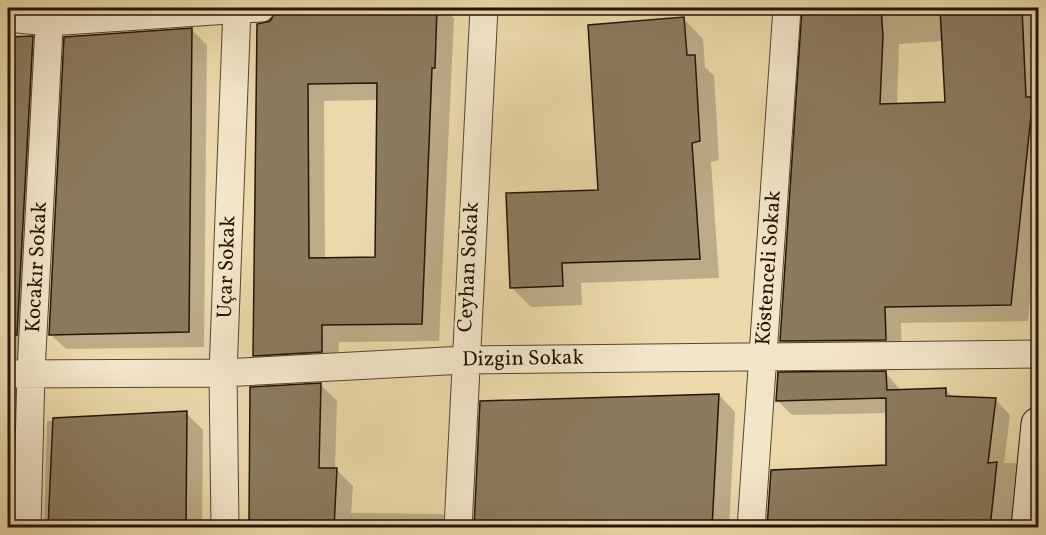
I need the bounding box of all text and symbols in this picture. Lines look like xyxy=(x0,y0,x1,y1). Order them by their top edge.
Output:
street label: Köstenceli Sokak xyxy=(749,189,789,346)
street label: Kocakır Sokak xyxy=(19,200,55,333)
street label: Ceyhan Sokak xyxy=(451,201,487,333)
street label: Uçar Sokak xyxy=(211,215,243,319)
street label: Dizgin Sokak xyxy=(462,343,585,375)

